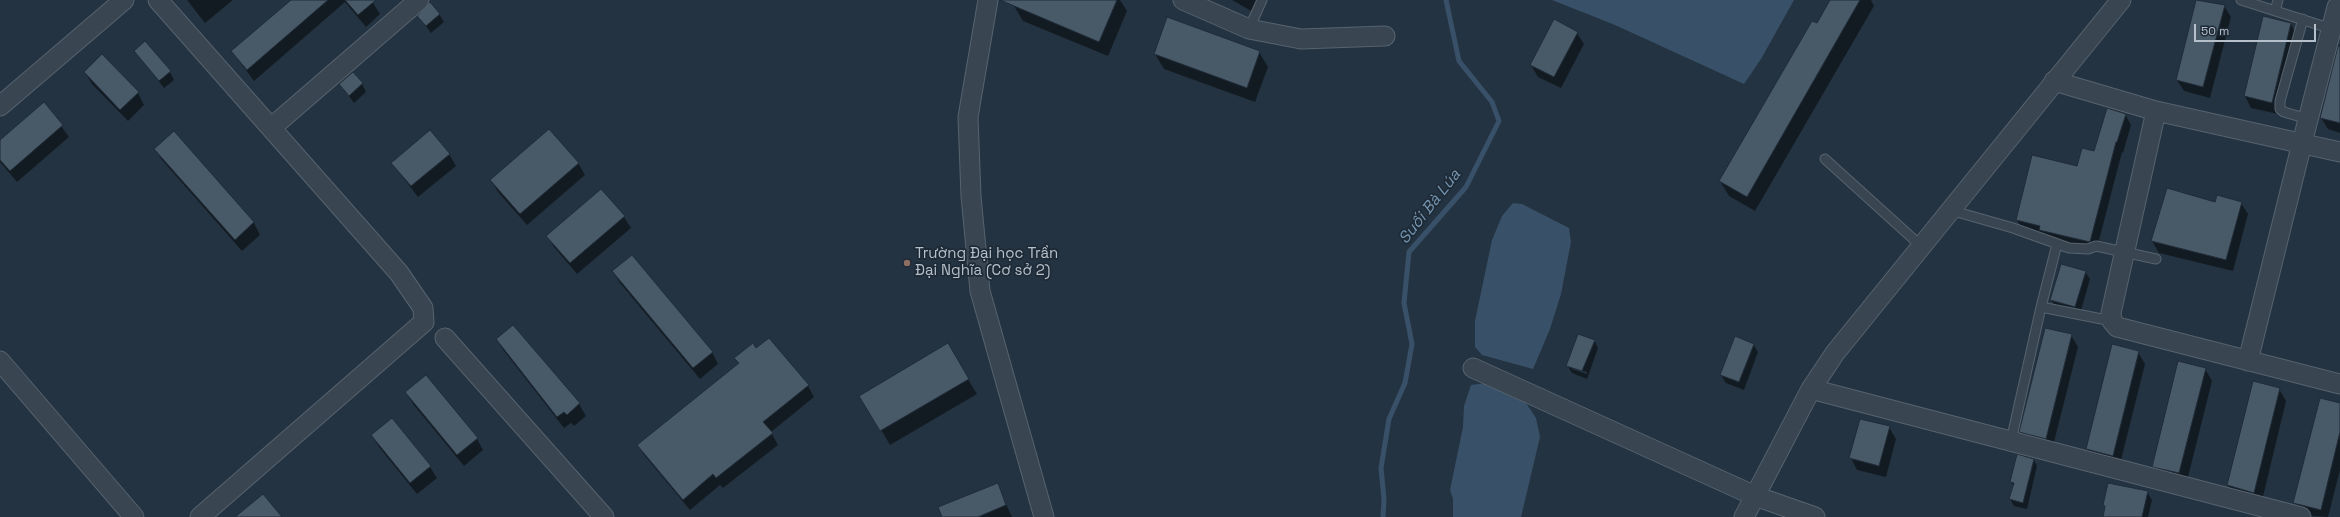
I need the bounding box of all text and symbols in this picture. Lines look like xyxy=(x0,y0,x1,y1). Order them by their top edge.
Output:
scale bar xyxy=(2196,16,2318,42)
text: 50 m xyxy=(2201,23,2229,39)
water label: Suối Bà Lúa xyxy=(1395,166,1465,248)
place label: Trường Đại học Trần Đại Nghĩa (Cơ sở 2) xyxy=(915,245,1058,280)
marker: Trường Đại học Trần Đại Nghĩa (Cơ sở 2) xyxy=(902,258,912,268)

